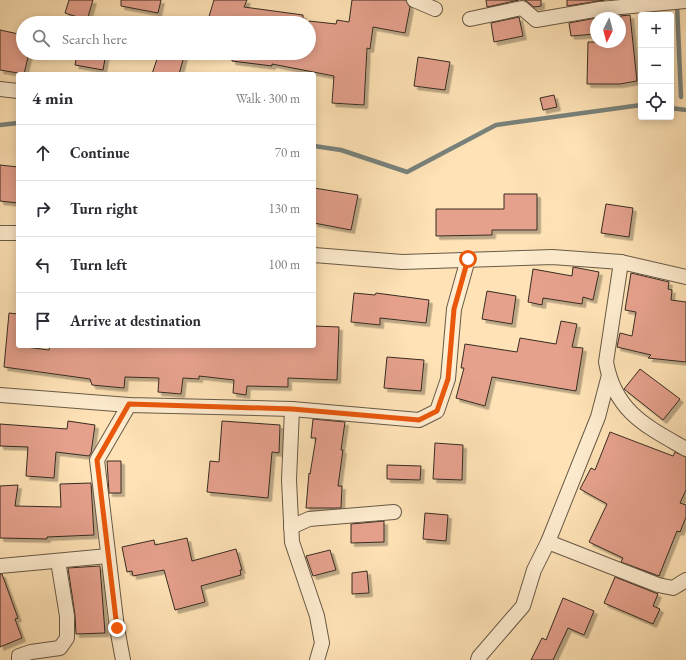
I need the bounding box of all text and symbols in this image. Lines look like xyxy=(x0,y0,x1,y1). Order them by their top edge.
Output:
north arrow xyxy=(590,12,626,48)
map controls xyxy=(638,12,674,120)
button: + xyxy=(638,12,674,48)
search box xyxy=(16,16,316,60)
icon: search xyxy=(30,27,52,49)
text: Search here xyxy=(62,29,127,48)
button: − xyxy=(638,48,674,84)
button: locate xyxy=(638,84,674,120)
text: 4 min xyxy=(32,87,73,109)
text: Walk · 300 m xyxy=(236,90,300,107)
icon: ahead xyxy=(32,142,54,164)
text: Continue xyxy=(70,143,130,162)
text: 70 m xyxy=(275,144,300,161)
icon: right xyxy=(32,198,54,220)
text: Turn right xyxy=(70,199,138,218)
text: 130 m xyxy=(269,200,300,217)
route start xyxy=(459,250,477,268)
icon: left xyxy=(32,254,54,276)
text: Turn left xyxy=(70,255,127,274)
text: 100 m xyxy=(269,256,300,273)
icon: arrive xyxy=(32,310,54,332)
text: Arrive at destination xyxy=(70,311,201,330)
route end xyxy=(108,619,126,637)

